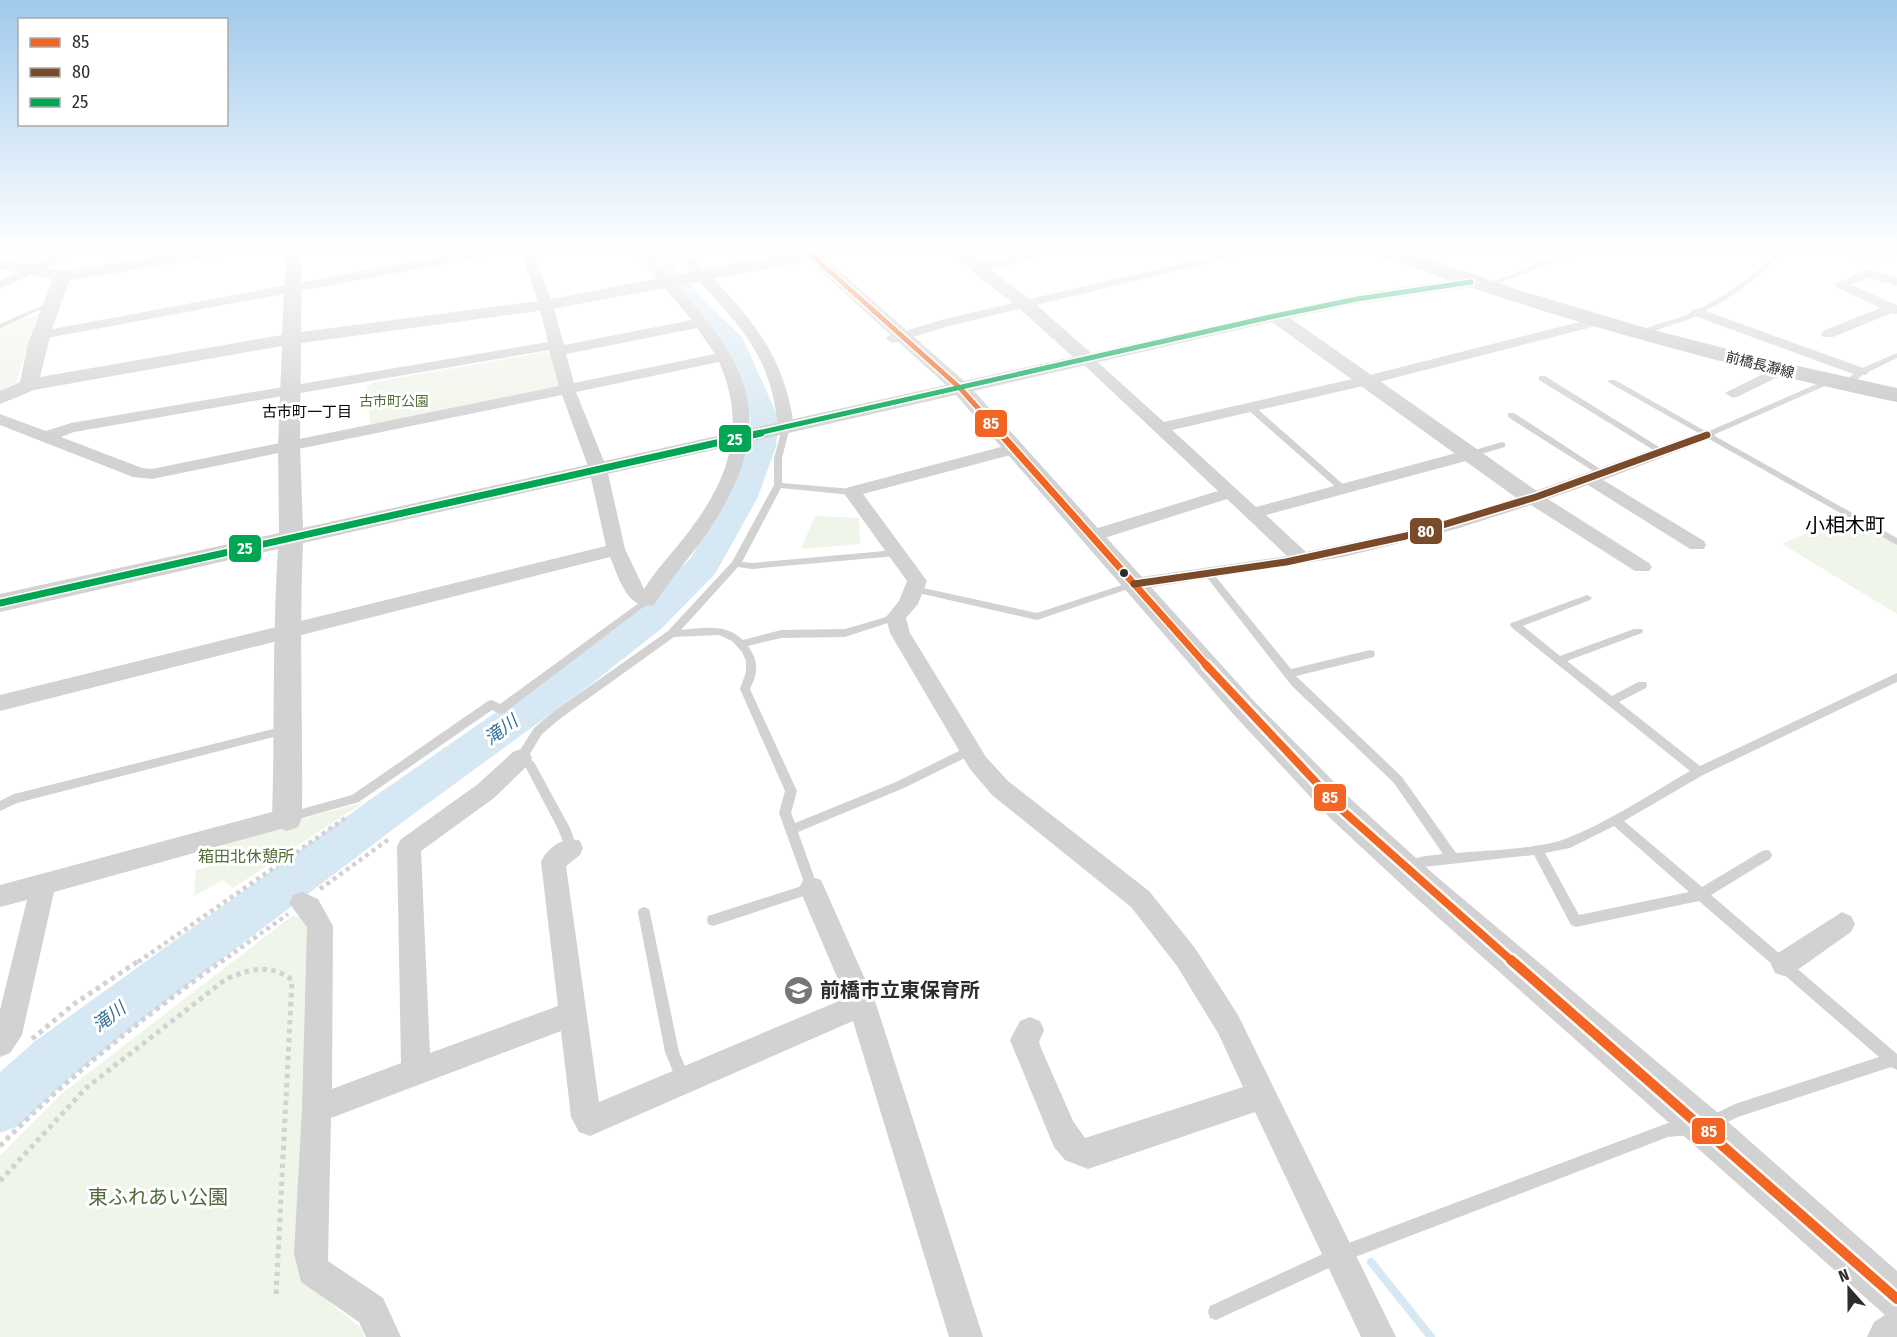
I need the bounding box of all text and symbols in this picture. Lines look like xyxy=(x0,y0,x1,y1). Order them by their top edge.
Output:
legend xyxy=(18,18,228,126)
text: 85 xyxy=(72,31,89,53)
text: 80 xyxy=(72,61,90,83)
text: 25 xyxy=(72,91,88,113)
street label: 前橋長瀞線 xyxy=(1724,348,1796,382)
park label: 古市町公園 xyxy=(359,393,429,410)
district label: 古市町一丁目 xyxy=(262,403,352,421)
line badge: 85 xyxy=(974,409,1008,438)
text: 85 xyxy=(983,414,999,433)
line badge: 25 xyxy=(718,424,752,453)
text: 25 xyxy=(726,430,743,449)
district label: 小相木町 xyxy=(1805,513,1885,537)
line badge: 80 xyxy=(1409,517,1443,545)
text: 80 xyxy=(1417,522,1435,541)
line badge: 25 xyxy=(228,534,262,563)
text: 25 xyxy=(236,539,253,558)
unlabelled marker xyxy=(1118,567,1130,579)
water label: 滝川 xyxy=(480,709,524,749)
line badge: 85 xyxy=(1313,783,1347,812)
text: 85 xyxy=(1322,788,1338,807)
park label: 箱田北休憩所 xyxy=(198,847,294,866)
school or university icon: 前橋市立東保育所 xyxy=(783,974,815,1006)
place label: 前橋市立東保育所 xyxy=(820,978,980,1002)
water label: 滝川 xyxy=(88,996,132,1037)
line badge: 85 xyxy=(1691,1117,1726,1145)
text: 85 xyxy=(1701,1122,1717,1141)
park label: 東ふれあい公園 xyxy=(88,1185,228,1209)
north arrow xyxy=(1819,1259,1879,1319)
text: N xyxy=(1836,1265,1852,1286)

